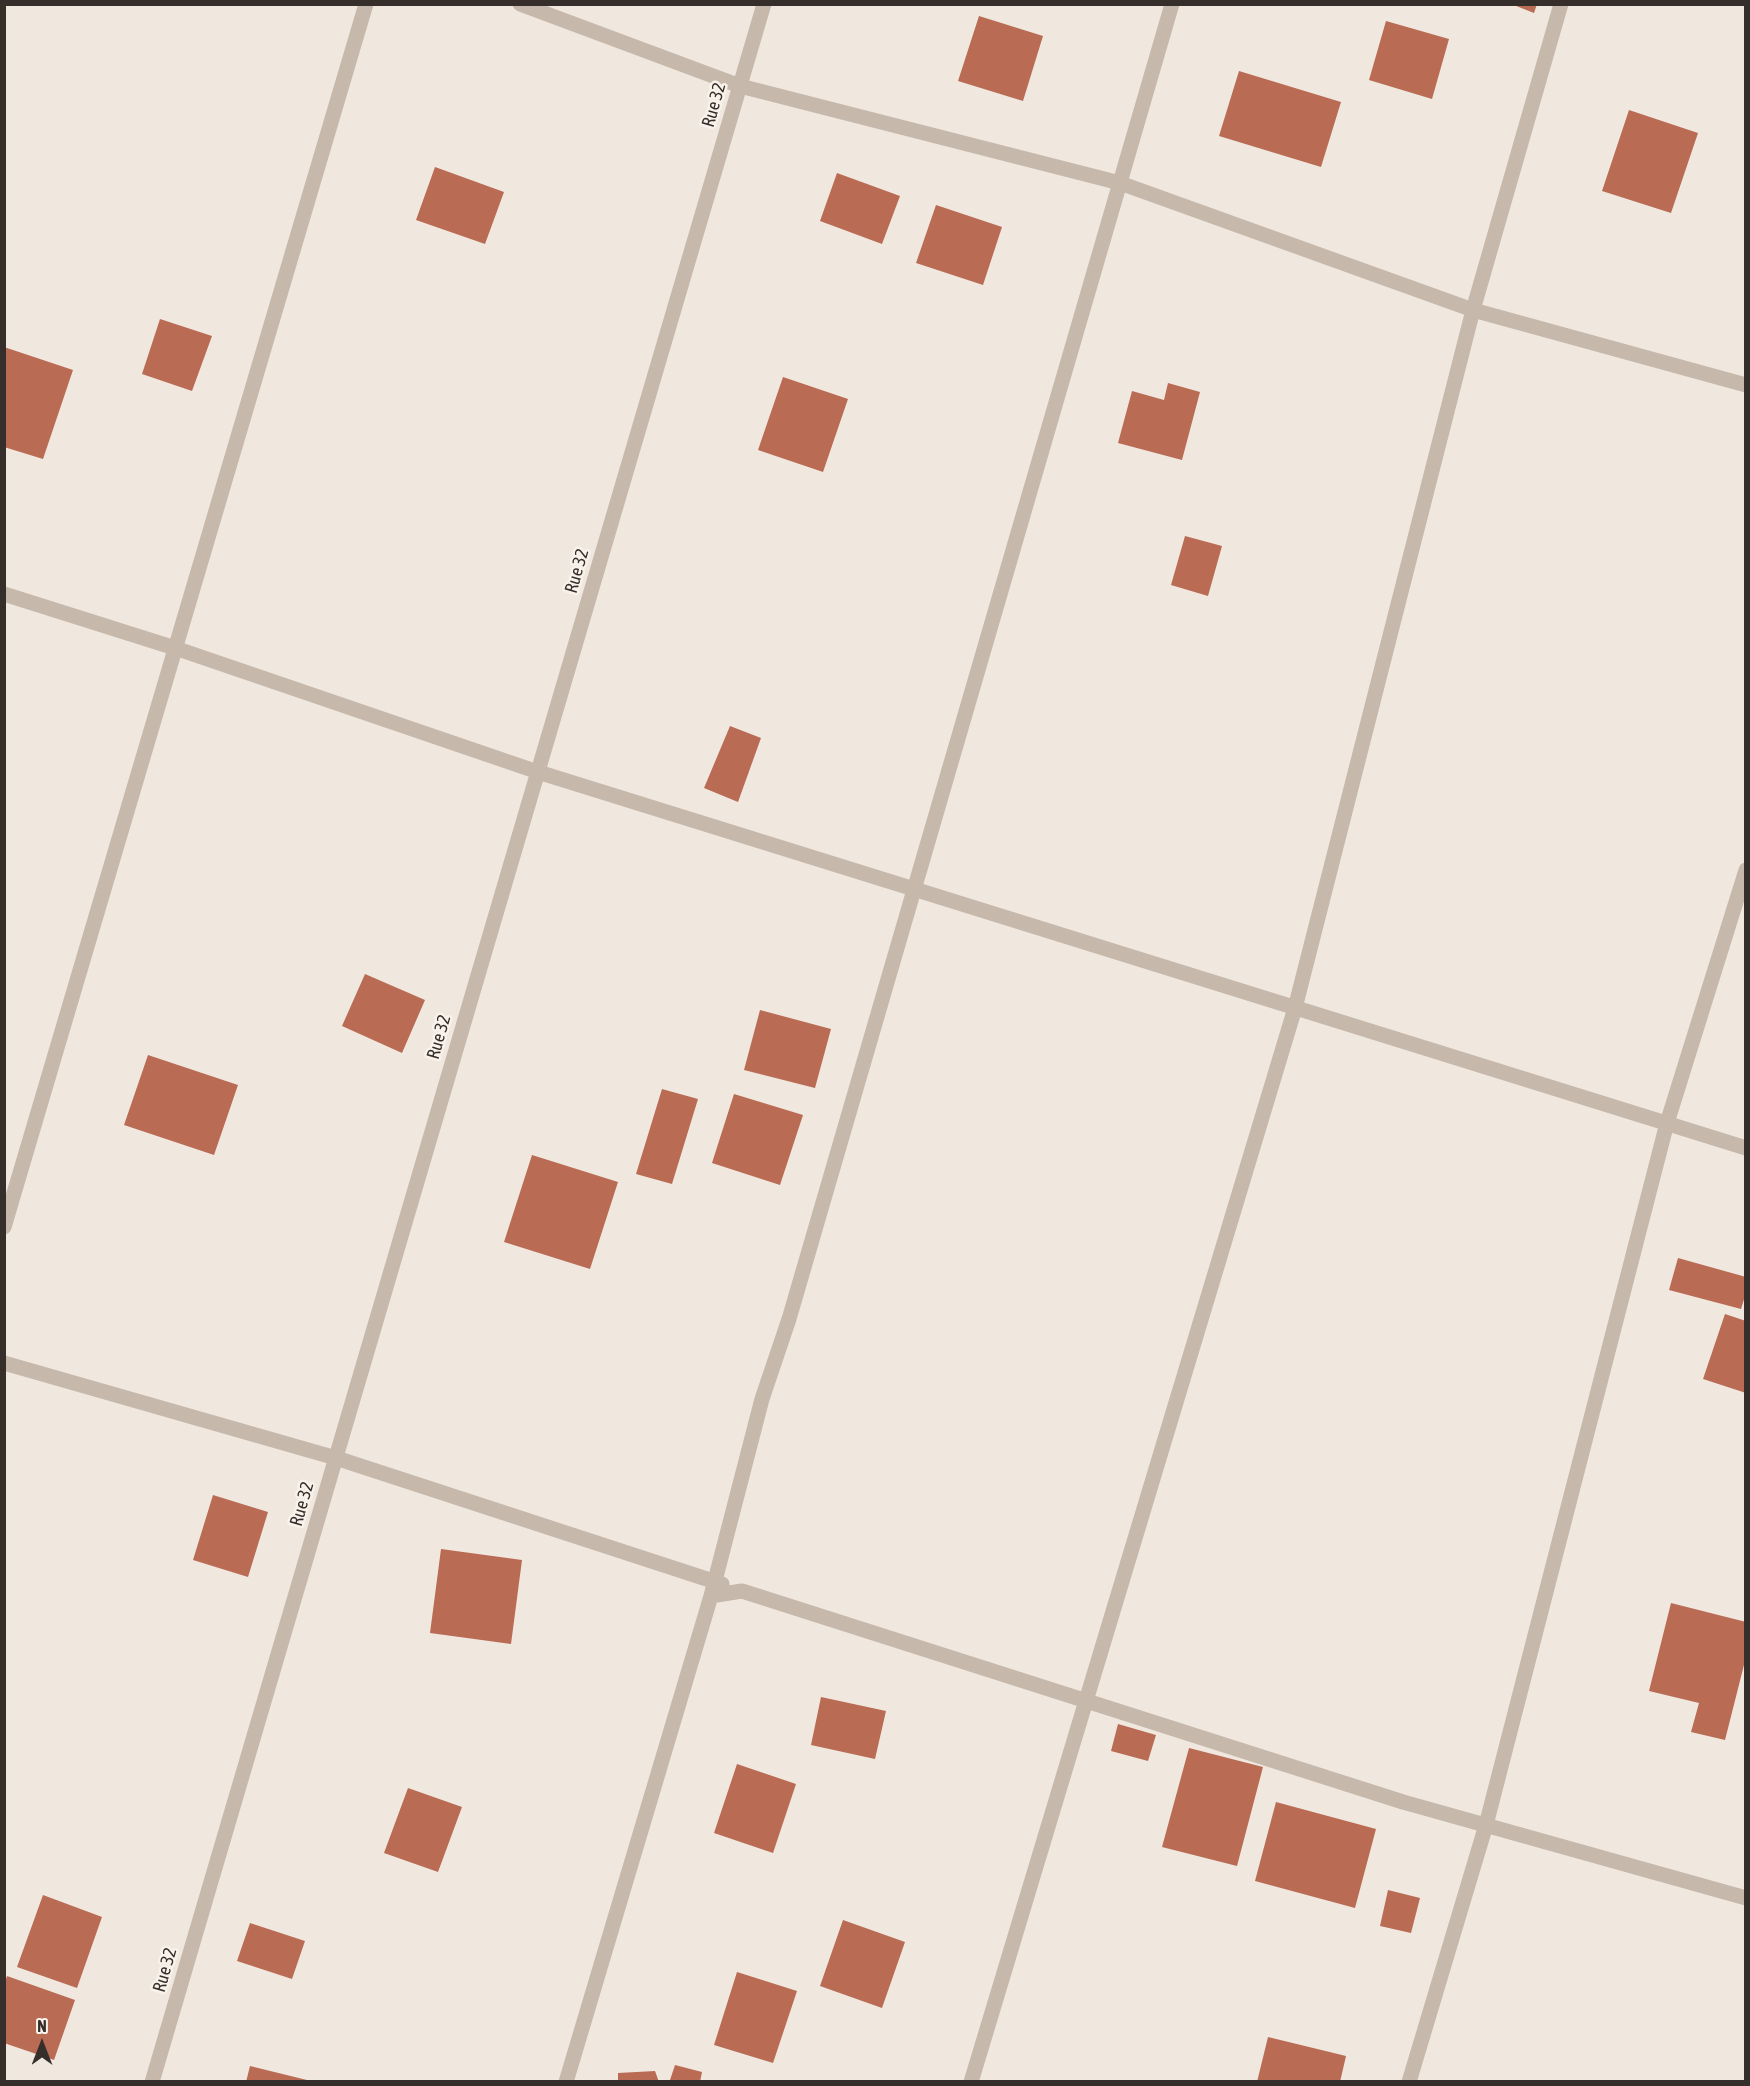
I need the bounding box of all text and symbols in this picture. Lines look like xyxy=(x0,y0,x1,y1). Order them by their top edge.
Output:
street label: Rue 32 xyxy=(697,80,731,130)
street label: Rue 32 xyxy=(560,546,594,596)
street label: Rue 32 xyxy=(422,1012,456,1062)
street label: Rue 32 xyxy=(285,1479,319,1529)
street label: Rue 32 xyxy=(148,1945,182,1995)
north arrow xyxy=(12,2014,72,2074)
text: N xyxy=(37,2017,47,2035)

